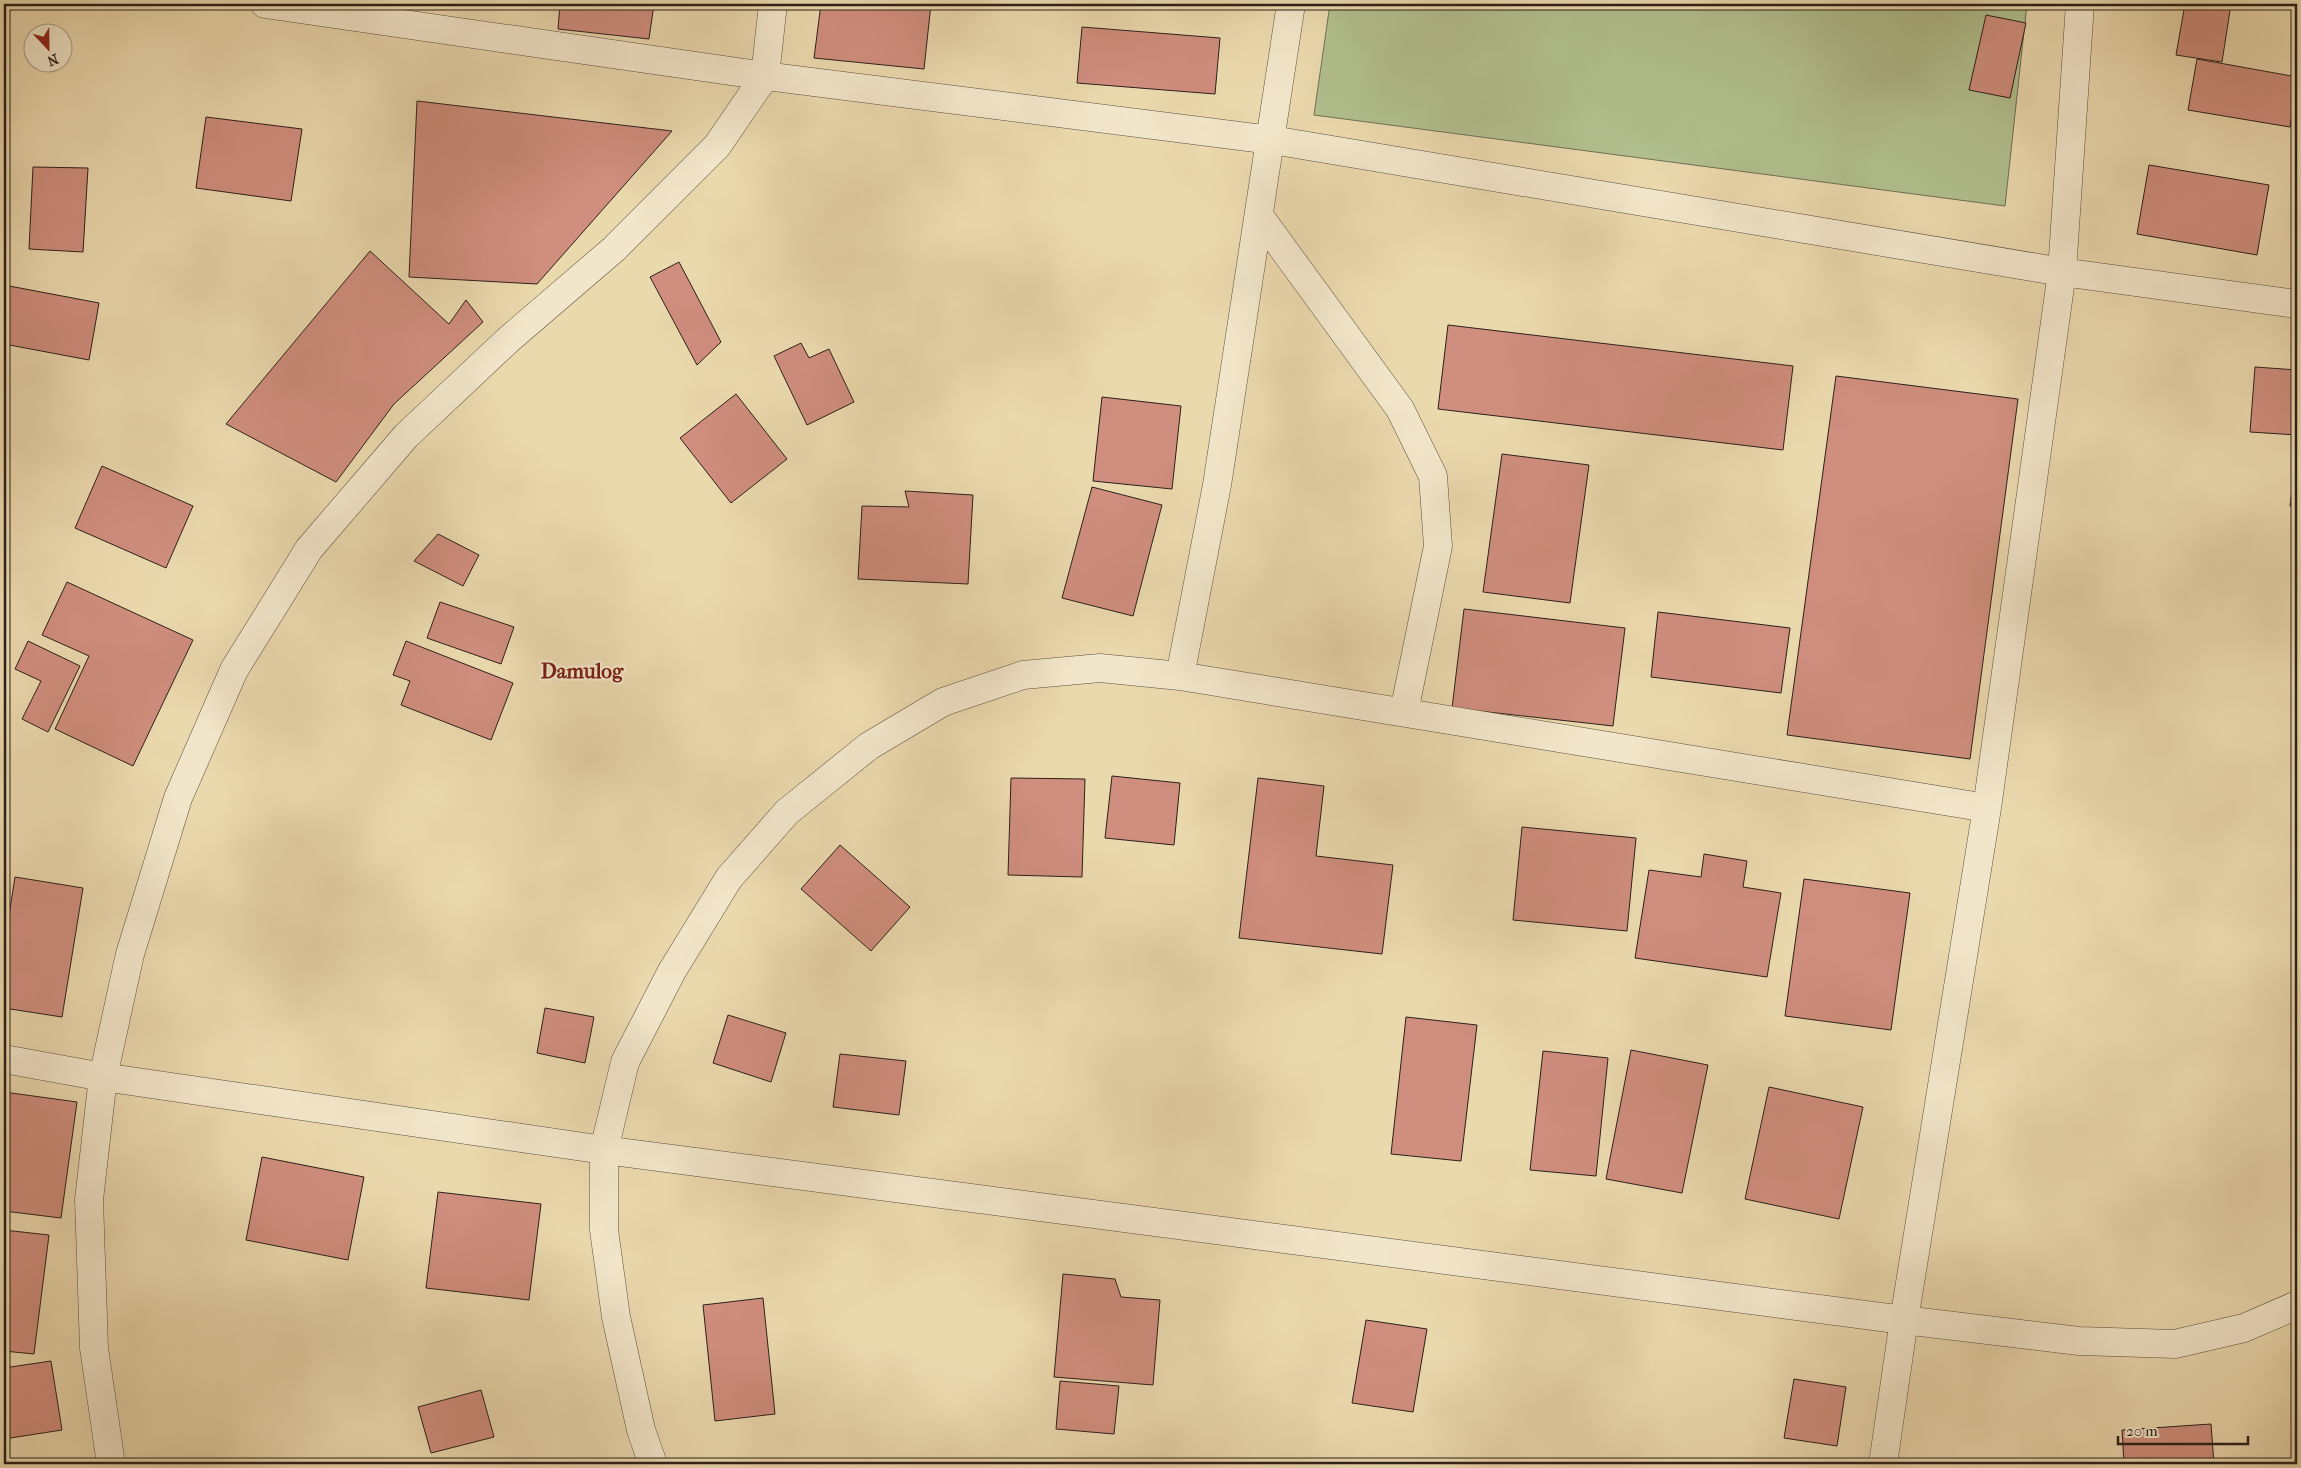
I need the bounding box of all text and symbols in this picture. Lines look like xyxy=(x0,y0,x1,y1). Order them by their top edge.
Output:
north arrow xyxy=(22,22,72,72)
text: N xyxy=(44,50,61,70)
district label: Damulog xyxy=(541,659,624,683)
scale bar xyxy=(2118,1413,2248,1445)
text: 20 m xyxy=(2126,1422,2158,1440)

